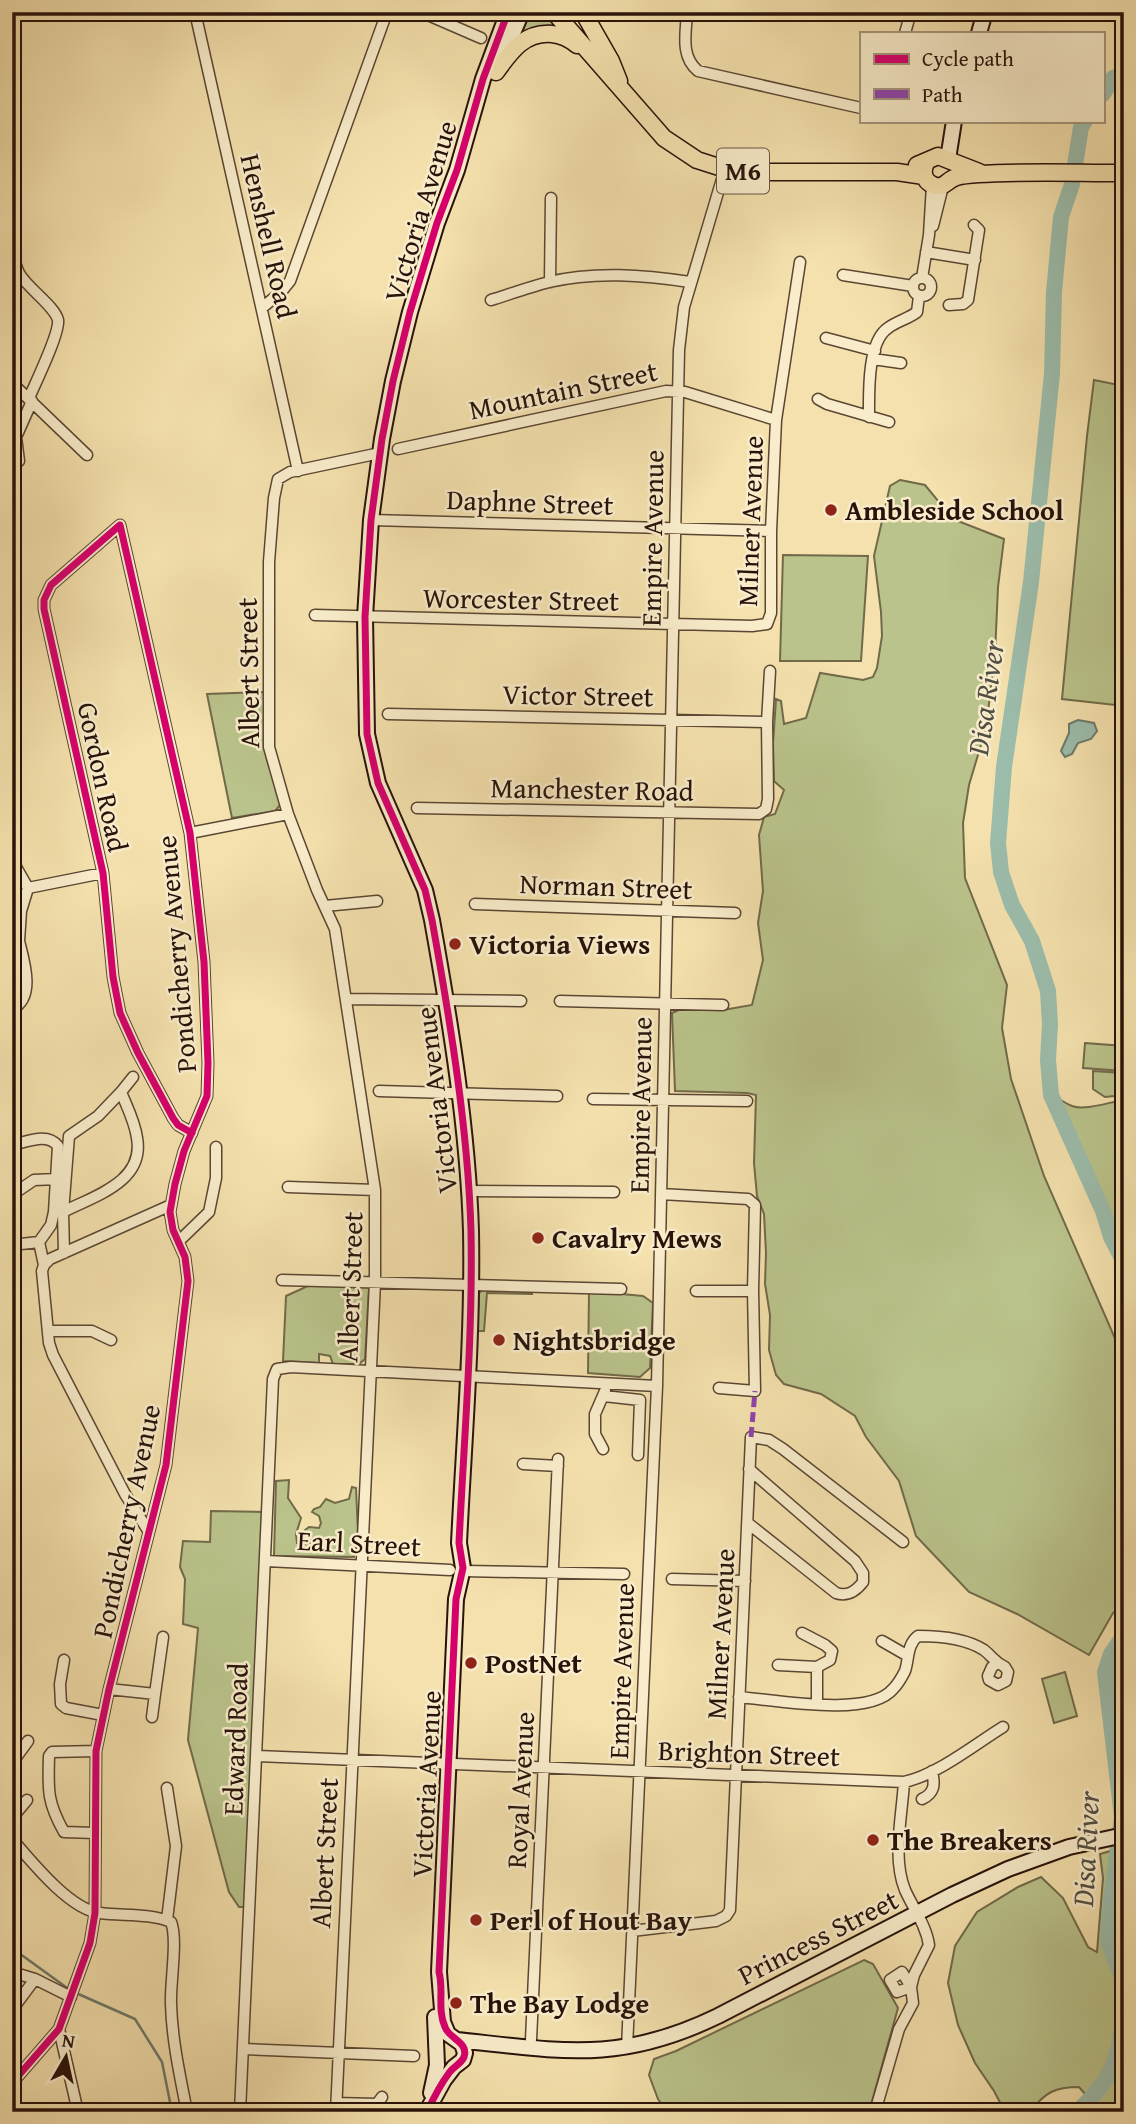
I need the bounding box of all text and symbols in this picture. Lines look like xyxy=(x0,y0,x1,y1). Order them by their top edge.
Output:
legend xyxy=(860,32,1104,122)
text: Cycle path xyxy=(922,43,1014,74)
text: Path xyxy=(922,79,963,110)
street label: Victoria Avenue xyxy=(372,115,467,307)
road number: M6 xyxy=(717,148,769,194)
street label: Henshell Road xyxy=(231,149,308,322)
street label: Mountain Street xyxy=(465,349,661,430)
street label: Milner Avenue xyxy=(726,435,773,607)
street label: Empire Avenue xyxy=(629,449,674,627)
street label: Daphne Street xyxy=(446,478,614,525)
place label: Ambleside School xyxy=(845,489,1064,530)
marker: Ambleside School xyxy=(823,502,839,518)
street label: Worcester Street xyxy=(422,576,620,621)
street label: Albert Street xyxy=(226,597,269,749)
water label: Disa River xyxy=(955,637,1015,759)
street label: Victor Street xyxy=(502,673,654,716)
street label: Gordon Road xyxy=(68,698,139,855)
street label: Manchester Road xyxy=(490,766,694,811)
street label: Pondicherry Avenue xyxy=(145,834,206,1074)
street label: Norman Street xyxy=(519,862,693,909)
place label: Victoria Views xyxy=(469,923,650,964)
marker: Victoria Views xyxy=(447,936,463,952)
street label: Victoria Avenue xyxy=(404,1004,467,1196)
street label: Empire Avenue xyxy=(617,1016,662,1194)
street label: Albert Street xyxy=(326,1211,373,1363)
place label: Cavalry Mews xyxy=(552,1217,722,1258)
marker: Cavalry Mews xyxy=(530,1230,546,1246)
place label: Nightsbridge xyxy=(513,1319,676,1360)
marker: Nightsbridge xyxy=(491,1332,507,1348)
street label: Pondicherry Avenue xyxy=(81,1400,170,1642)
street label: Earl Street xyxy=(296,1519,422,1566)
street label: Milner Avenue xyxy=(695,1547,744,1721)
street label: Empire Avenue xyxy=(597,1582,644,1760)
place label: PostNet xyxy=(485,1642,582,1683)
marker: PostNet xyxy=(463,1655,479,1671)
street label: Edward Road xyxy=(211,1662,258,1816)
street label: Victoria Avenue xyxy=(400,1689,451,1879)
street label: Royal Avenue xyxy=(495,1710,544,1870)
street label: Brighton Street xyxy=(657,1729,841,1776)
street label: Albert Street xyxy=(299,1776,348,1929)
water label: Disa River xyxy=(1060,1789,1110,1909)
place label: The Breakers xyxy=(887,1819,1052,1860)
marker: The Breakers xyxy=(865,1832,881,1848)
street label: Princess Street xyxy=(731,1879,905,1995)
place label: Perl of Hout Bay xyxy=(490,1899,692,1940)
marker: Perl of Hout Bay xyxy=(468,1912,484,1928)
place label: The Bay Lodge xyxy=(470,1982,649,2023)
marker: The Bay Lodge xyxy=(448,1995,464,2011)
north arrow xyxy=(32,2022,102,2092)
text: N xyxy=(60,2025,77,2055)

